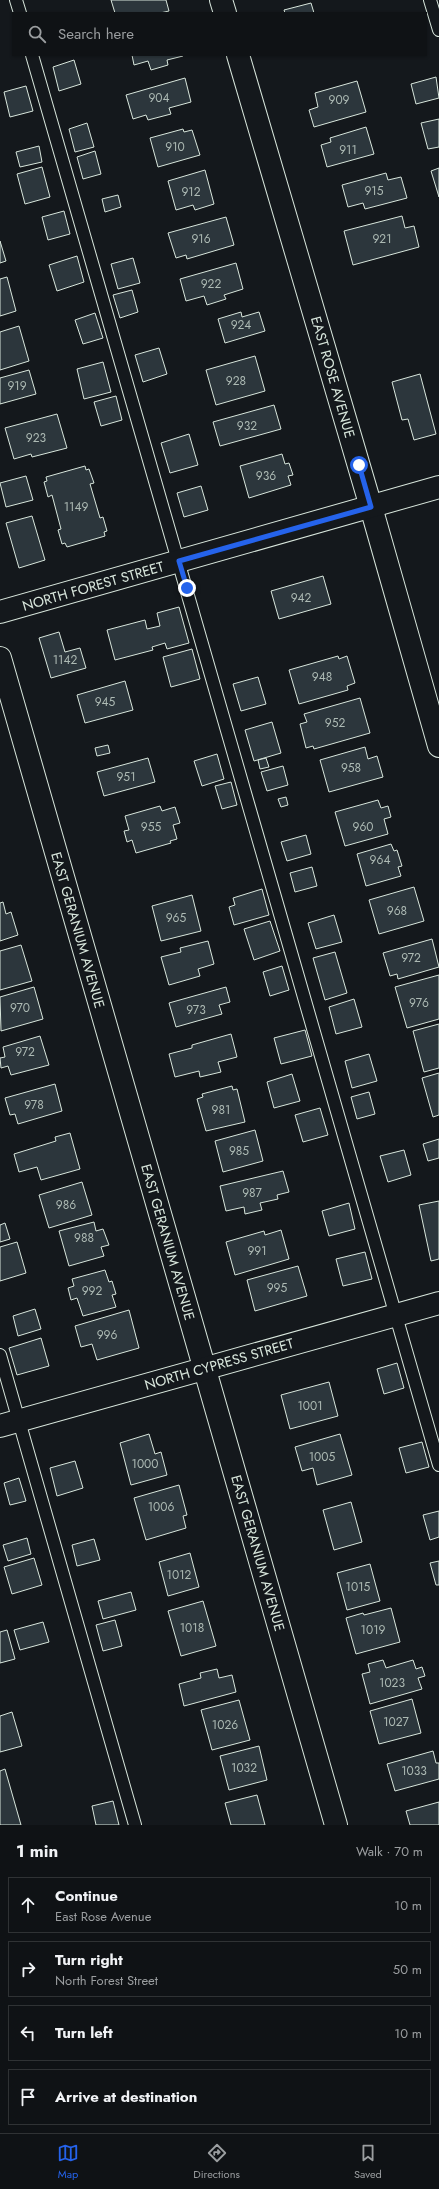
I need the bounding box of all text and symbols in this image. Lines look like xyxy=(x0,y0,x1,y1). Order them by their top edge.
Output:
search box xyxy=(12,12,427,56)
icon: search xyxy=(26,23,48,45)
text: Search here xyxy=(58,23,134,45)
house number: 904 xyxy=(148,89,170,107)
house number: 909 xyxy=(328,91,350,109)
house number: 910 xyxy=(165,138,185,156)
house number: 911 xyxy=(339,141,357,159)
house number: 915 xyxy=(364,182,384,200)
house number: 912 xyxy=(181,183,201,201)
house number: 916 xyxy=(191,230,211,248)
house number: 921 xyxy=(372,230,392,248)
house number: 922 xyxy=(201,275,221,293)
street label: EAST ROSE AVENUE xyxy=(306,314,360,440)
house number: 924 xyxy=(231,316,251,334)
house number: 928 xyxy=(226,372,246,390)
house number: 919 xyxy=(7,377,27,395)
house number: 932 xyxy=(237,417,257,435)
house number: 923 xyxy=(26,429,47,447)
route start xyxy=(350,456,368,474)
house number: 936 xyxy=(256,467,276,485)
house number: 1149 xyxy=(64,498,88,516)
street label: NORTH FOREST STREET xyxy=(20,556,167,616)
route end xyxy=(178,579,196,597)
house number: 942 xyxy=(291,589,312,607)
house number: 1142 xyxy=(53,651,77,669)
house number: 948 xyxy=(312,668,332,686)
house number: 945 xyxy=(95,693,116,711)
house number: 952 xyxy=(325,714,345,732)
house number: 958 xyxy=(341,759,361,777)
house number: 951 xyxy=(116,768,136,786)
house number: 955 xyxy=(141,818,161,836)
house number: 960 xyxy=(352,818,374,836)
street label: EAST GERANIUM AVENUE xyxy=(46,850,110,1010)
house number: 964 xyxy=(370,851,390,869)
house number: 968 xyxy=(387,902,407,920)
house number: 965 xyxy=(166,909,187,927)
house number: 972 xyxy=(401,949,421,967)
house number: 976 xyxy=(409,994,429,1012)
house number: 970 xyxy=(10,999,30,1017)
house number: 973 xyxy=(186,1001,206,1019)
house number: 972 xyxy=(15,1043,35,1061)
house number: 978 xyxy=(24,1096,44,1114)
house number: 981 xyxy=(212,1101,230,1119)
house number: 985 xyxy=(229,1142,249,1160)
street label: EAST GERANIUM AVENUE xyxy=(136,1162,200,1322)
house number: 987 xyxy=(242,1184,262,1202)
house number: 986 xyxy=(56,1196,76,1214)
house number: 988 xyxy=(74,1229,94,1247)
house number: 991 xyxy=(247,1242,267,1260)
house number: 995 xyxy=(267,1279,288,1297)
house number: 992 xyxy=(82,1282,102,1300)
house number: 996 xyxy=(97,1326,117,1344)
street label: NORTH CYPRESS STREET xyxy=(142,1333,296,1395)
house number: 1001 xyxy=(297,1397,323,1415)
house number: 1005 xyxy=(309,1448,336,1466)
house number: 1000 xyxy=(131,1455,159,1473)
street label: EAST GERANIUM AVENUE xyxy=(226,1473,290,1633)
house number: 1006 xyxy=(148,1498,174,1516)
house number: 1012 xyxy=(167,1566,192,1584)
house number: 1015 xyxy=(346,1578,371,1596)
house number: 1018 xyxy=(180,1619,204,1637)
house number: 1019 xyxy=(361,1621,386,1639)
house number: 1023 xyxy=(379,1674,405,1692)
house number: 1027 xyxy=(383,1713,410,1731)
house number: 1026 xyxy=(212,1716,238,1734)
house number: 1032 xyxy=(231,1759,257,1777)
house number: 1033 xyxy=(401,1762,427,1780)
text: 1 min xyxy=(16,1839,58,1863)
text: Walk · 70 m xyxy=(356,1842,423,1861)
text: Continue xyxy=(55,1885,118,1907)
icon: ahead xyxy=(17,1894,39,1916)
text: 10 m xyxy=(394,1896,422,1915)
text: East Rose Avenue xyxy=(55,1907,151,1926)
text: Turn right xyxy=(55,1949,123,1971)
icon: right xyxy=(17,1958,39,1980)
text: 50 m xyxy=(393,1960,422,1979)
text: North Forest Street xyxy=(55,1971,158,1990)
icon: left xyxy=(17,2022,39,2044)
text: Turn left xyxy=(55,2022,113,2044)
text: 10 m xyxy=(394,2024,422,2043)
icon: arrive xyxy=(17,2086,39,2108)
text: Arrive at destination xyxy=(55,2086,197,2108)
tab: Map xyxy=(57,2142,79,2182)
tab: Directions xyxy=(193,2142,240,2182)
tab: Saved xyxy=(354,2142,382,2182)

